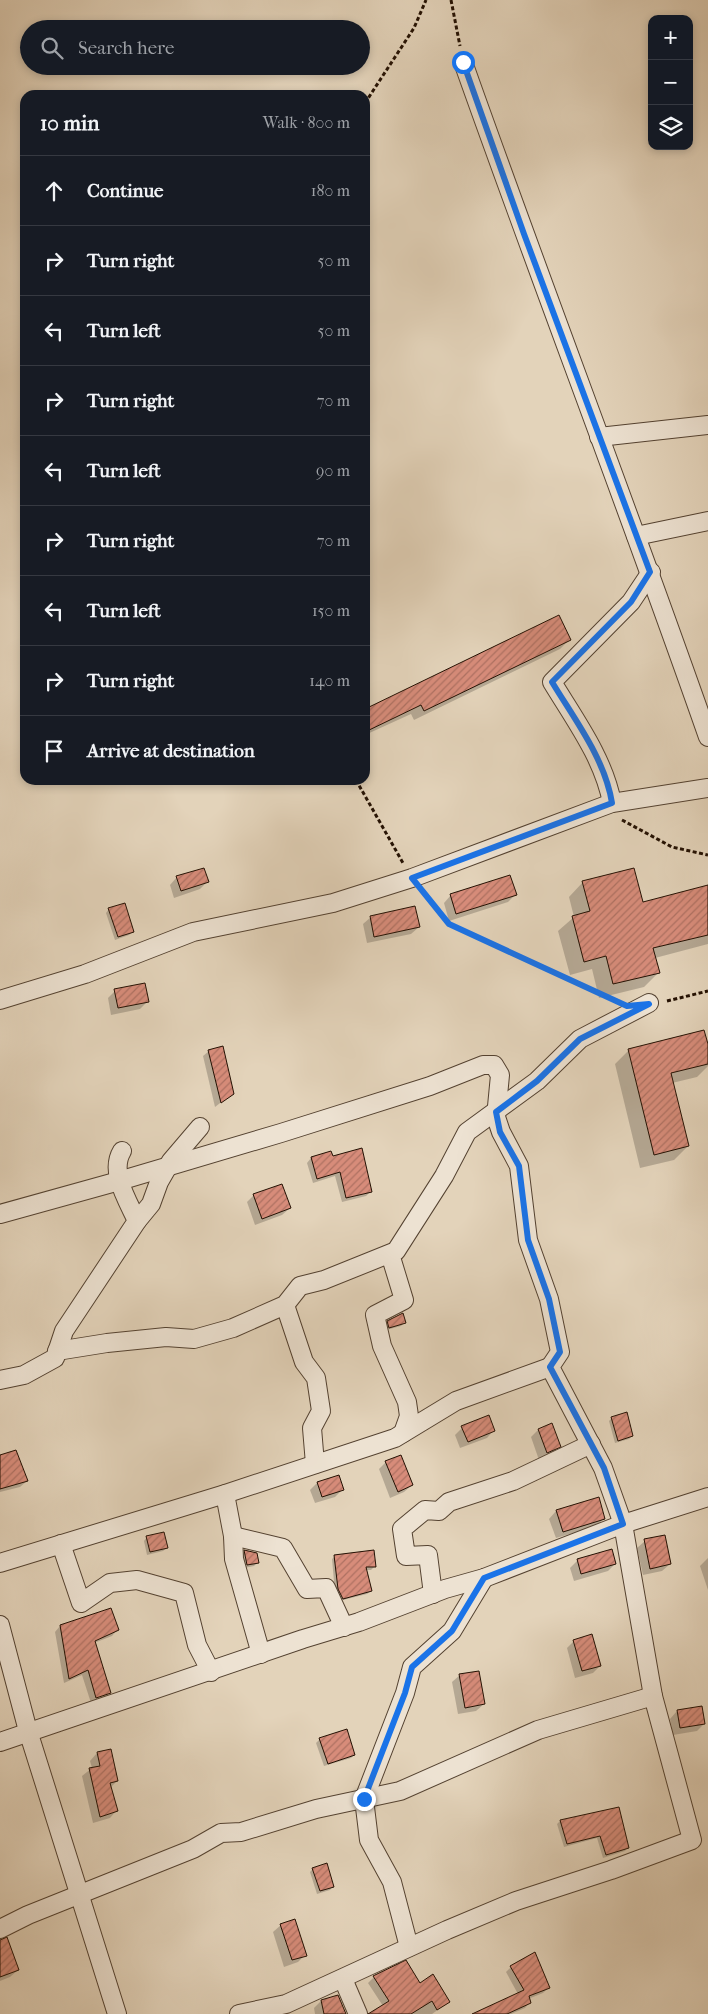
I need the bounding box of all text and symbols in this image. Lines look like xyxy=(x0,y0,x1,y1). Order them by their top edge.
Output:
map controls xyxy=(648,15,693,150)
button: + xyxy=(648,15,693,60)
search box xyxy=(20,20,370,75)
icon: search xyxy=(38,34,66,62)
text: Search here xyxy=(78,37,174,59)
route start xyxy=(452,51,475,74)
button: − xyxy=(648,60,693,105)
button: layers xyxy=(648,105,693,150)
text: 10 min xyxy=(40,111,99,135)
text: Walk · 800 m xyxy=(263,113,350,132)
icon: ahead xyxy=(40,177,68,205)
text: Continue xyxy=(87,180,163,202)
text: 180 m xyxy=(311,181,350,200)
icon: right xyxy=(40,247,68,275)
text: Turn right xyxy=(87,250,174,272)
text: 50 m xyxy=(318,251,350,270)
icon: left xyxy=(40,317,68,345)
text: Turn left xyxy=(87,320,161,342)
text: 50 m xyxy=(318,321,350,340)
icon: right xyxy=(40,387,68,415)
text: Turn right xyxy=(87,390,174,412)
text: 70 m xyxy=(317,391,350,410)
icon: left xyxy=(40,457,68,485)
text: Turn left xyxy=(87,460,161,482)
text: 90 m xyxy=(316,461,350,480)
icon: right xyxy=(40,527,68,555)
text: Turn right xyxy=(87,530,174,552)
text: 70 m xyxy=(317,531,350,550)
icon: left xyxy=(40,597,68,625)
text: Turn left xyxy=(87,600,161,622)
text: 150 m xyxy=(312,601,350,620)
icon: right xyxy=(40,667,68,695)
text: Turn right xyxy=(87,670,174,692)
text: 140 m xyxy=(309,671,350,690)
icon: arrive xyxy=(40,737,68,765)
text: Arrive at destination xyxy=(87,740,255,762)
route end xyxy=(353,1788,376,1811)

